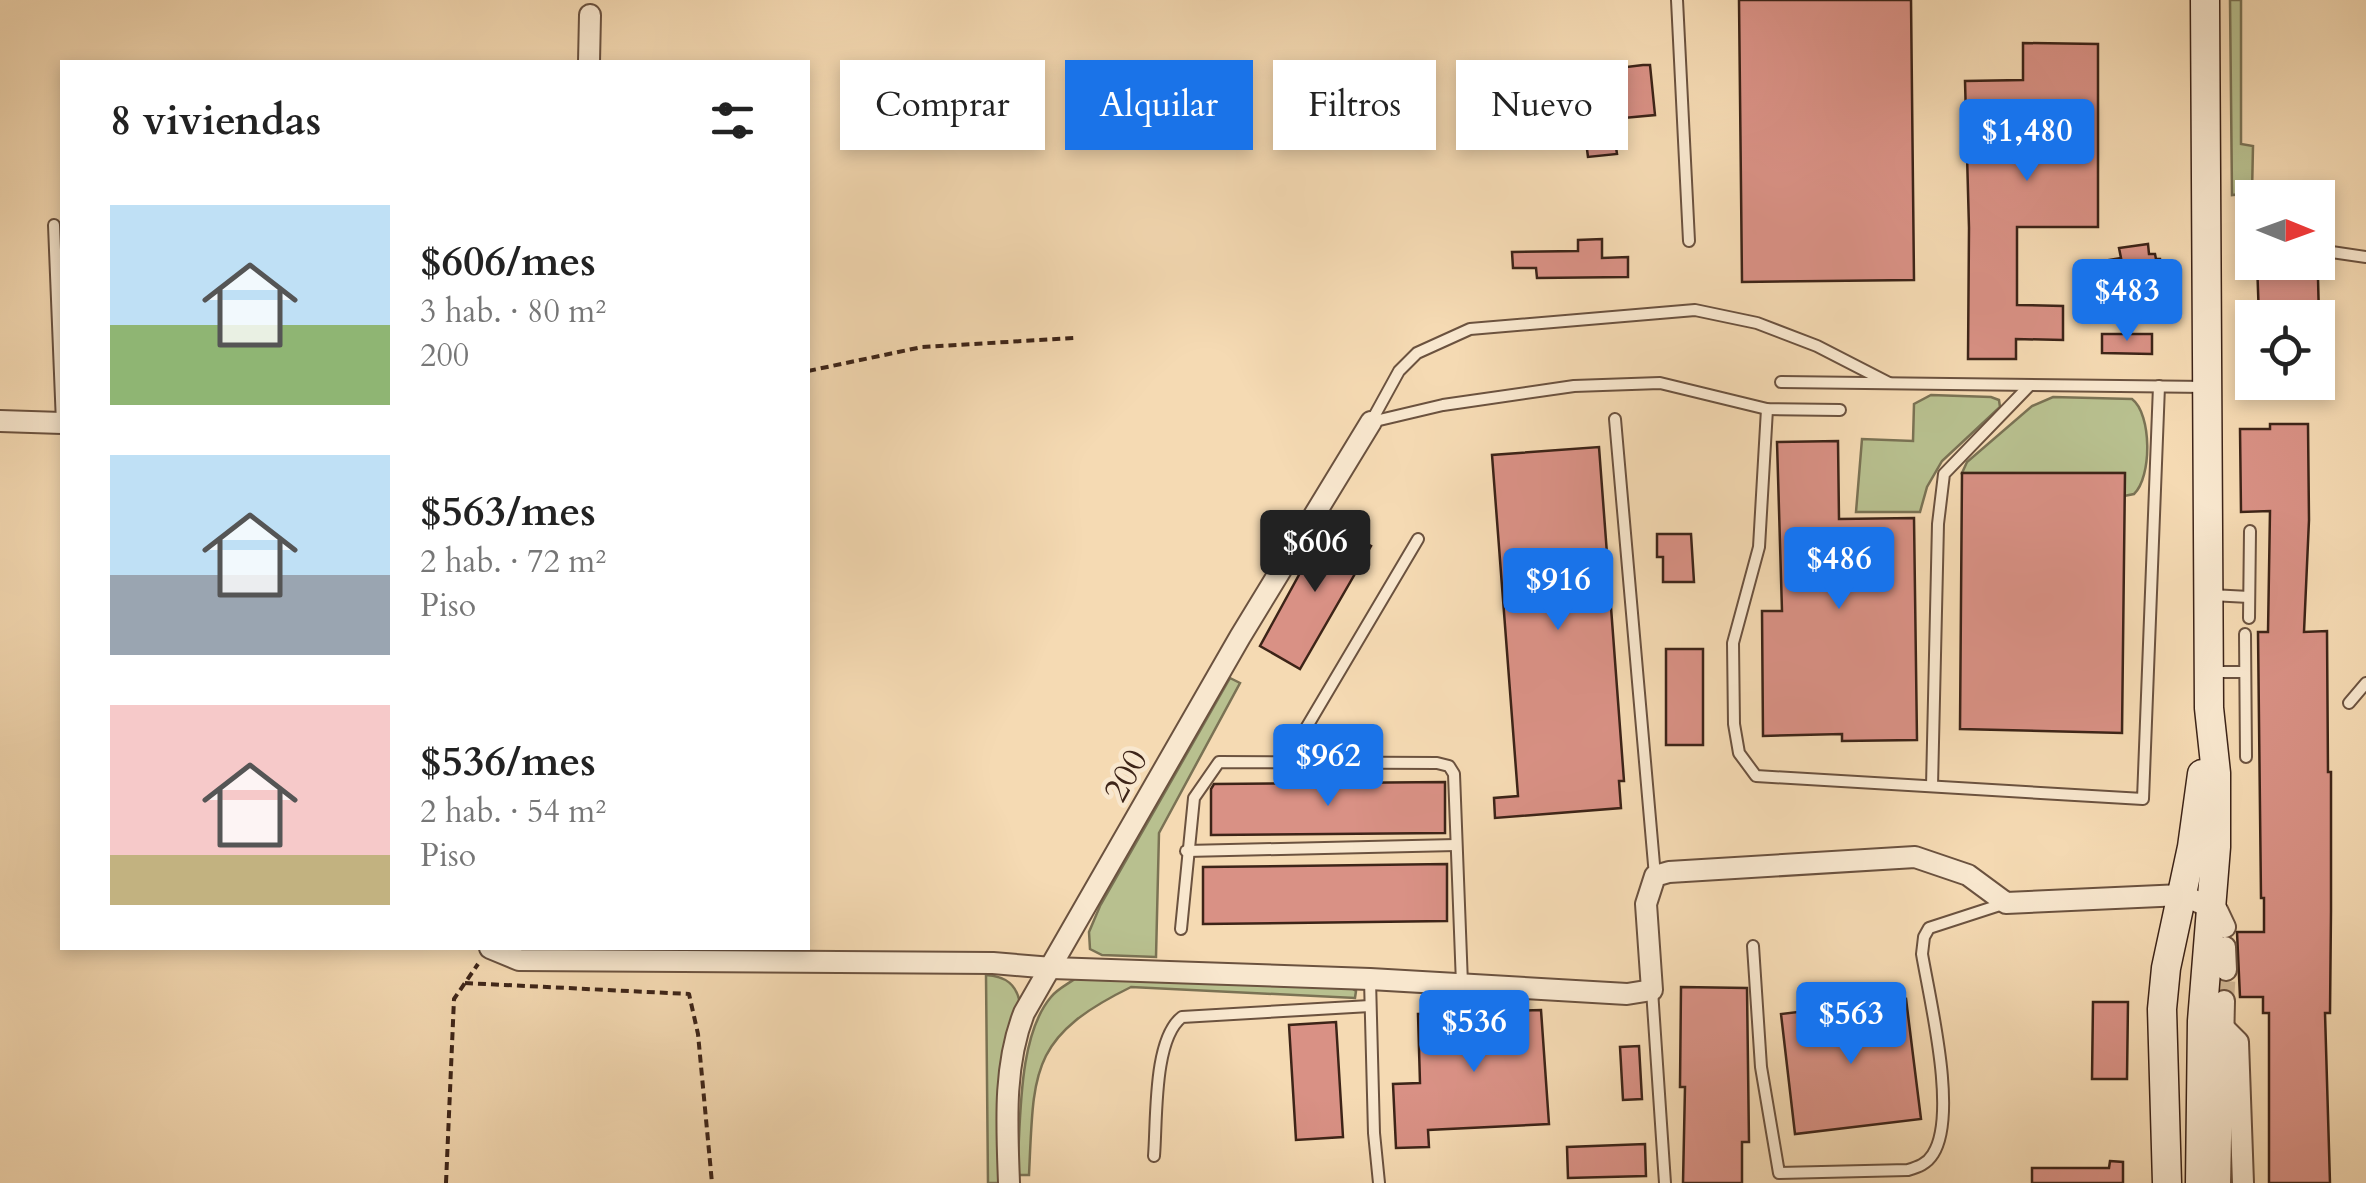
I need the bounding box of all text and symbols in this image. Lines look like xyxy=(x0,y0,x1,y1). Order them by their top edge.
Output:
chip: Comprar xyxy=(840,60,1045,150)
chip: Alquilar xyxy=(1065,60,1253,150)
chip: Filtros xyxy=(1273,60,1436,150)
chip: Nuevo xyxy=(1456,60,1628,150)
text: 8 viviendas xyxy=(110,92,321,149)
icon: filters xyxy=(705,93,760,148)
pin: $1,480 xyxy=(1946,99,2108,184)
text: $1,480 xyxy=(1981,109,2073,153)
north arrow xyxy=(2235,180,2335,280)
map controls xyxy=(2235,180,2335,400)
text: $606/mes xyxy=(420,233,596,290)
icon: home xyxy=(190,245,310,365)
pin: $483 xyxy=(2068,259,2186,344)
text: $483 xyxy=(2094,269,2160,313)
text: 3 hab. · 80 m² xyxy=(420,290,606,334)
button: locate xyxy=(2235,300,2335,400)
text: 200 xyxy=(420,334,469,378)
text: $563/mes xyxy=(420,483,596,540)
icon: home xyxy=(190,495,310,615)
pin: $606 xyxy=(1256,510,1374,595)
text: $606 xyxy=(1282,520,1348,564)
pin: $486 xyxy=(1780,527,1898,612)
text: $486 xyxy=(1806,537,1872,581)
text: 2 hab. · 72 m² xyxy=(420,540,606,584)
pin: $916 xyxy=(1499,548,1617,633)
text: $916 xyxy=(1525,558,1591,602)
text: Piso xyxy=(420,584,476,628)
pin: $962 xyxy=(1269,724,1387,809)
text: $536/mes xyxy=(420,733,596,790)
text: $962 xyxy=(1295,734,1361,778)
street label: 200 xyxy=(1092,740,1160,811)
icon: home xyxy=(190,745,310,865)
text: 2 hab. · 54 m² xyxy=(420,790,606,834)
text: Piso xyxy=(420,834,476,878)
pin: $563 xyxy=(1792,982,1910,1067)
pin: $536 xyxy=(1415,990,1533,1075)
text: $563 xyxy=(1818,992,1884,1036)
text: $536 xyxy=(1441,1000,1507,1044)

